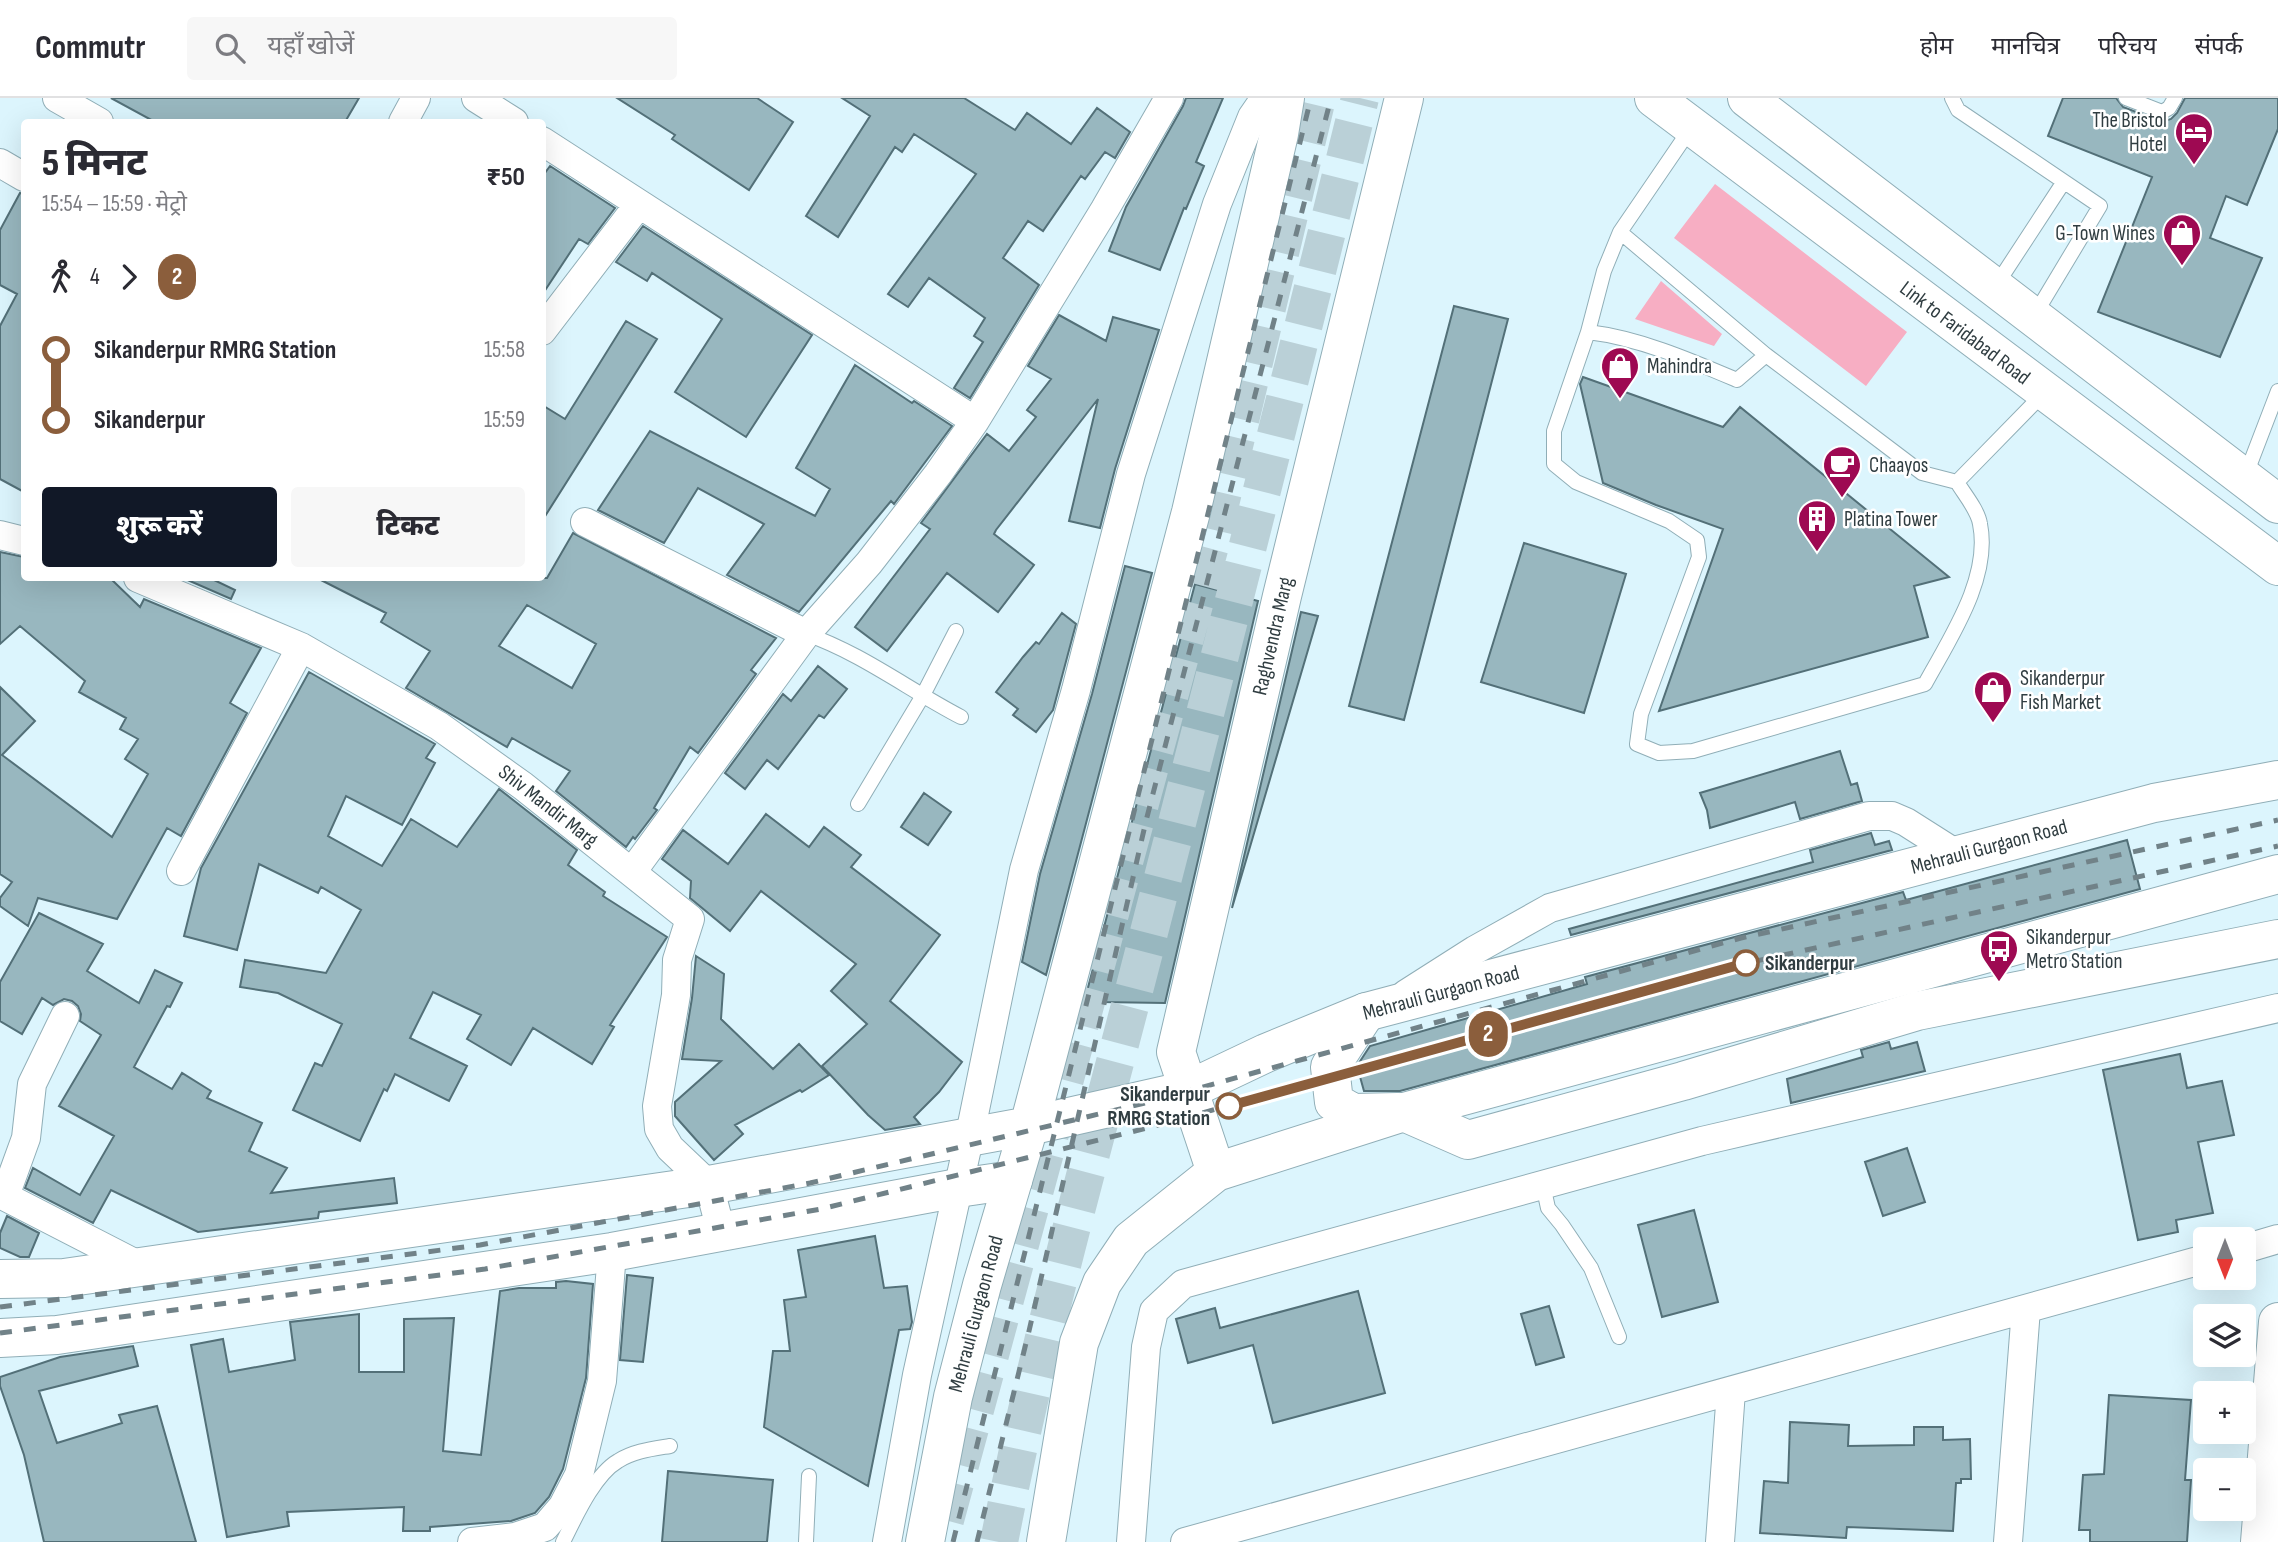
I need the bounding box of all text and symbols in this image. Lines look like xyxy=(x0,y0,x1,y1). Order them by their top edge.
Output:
search box xyxy=(187,17,677,80)
text: Commutr xyxy=(35,28,145,68)
icon: search xyxy=(211,29,249,67)
text: यहाँ खोजें xyxy=(267,31,354,62)
text: होम xyxy=(1920,32,1953,61)
text: मानचित्र xyxy=(1991,32,2060,61)
text: परिचय xyxy=(2098,32,2157,61)
text: संपर्क xyxy=(2195,32,2243,61)
place label: The Bristol Hotel xyxy=(2092,108,2167,157)
hotel icon: The Bristol Hotel xyxy=(2173,111,2215,166)
text: 5 मिनट xyxy=(42,141,147,186)
text: ₹50 xyxy=(486,162,525,193)
text: 15:54 – 15:59 · मेट्रो xyxy=(42,190,187,218)
shop icon: G-Town Wines xyxy=(2161,212,2203,267)
place label: G-Town Wines xyxy=(2055,221,2155,246)
icon: walk xyxy=(42,258,80,296)
icon: forward xyxy=(110,258,148,296)
text: 2 xyxy=(172,262,182,291)
text: 4 xyxy=(90,263,100,291)
street label: Link to Faridabad Road xyxy=(1895,276,2035,390)
text: Sikanderpur RMRG Station xyxy=(94,335,336,366)
text: 15:58 xyxy=(484,336,525,364)
shop icon: Mahindra xyxy=(1599,345,1641,400)
place label: Mahindra xyxy=(1647,354,1712,379)
text: Sikanderpur xyxy=(94,405,205,436)
text: 15:59 xyxy=(484,406,525,434)
cafe icon: Chaayos xyxy=(1821,444,1863,499)
place label: Chaayos xyxy=(1869,453,1928,478)
button: शुरू करें xyxy=(42,487,277,567)
button: टिकट xyxy=(291,487,525,567)
building icon: Platina Tower xyxy=(1796,498,1838,553)
place label: Platina Tower xyxy=(1844,507,1938,532)
street label: Raghvendra Marg xyxy=(1247,574,1299,698)
place label: Sikanderpur Fish Market xyxy=(2020,666,2105,715)
shop icon: Sikanderpur Fish Market xyxy=(1972,669,2014,724)
street label: Shiv Mandir Marg xyxy=(493,759,603,853)
street label: Mehrauli Gurgaon Road xyxy=(1908,814,2070,880)
place label: Sikanderpur Metro Station xyxy=(2026,925,2122,974)
bus stop icon: Sikanderpur Metro Station xyxy=(1978,928,2020,983)
marker: Sikanderpur xyxy=(1733,950,1759,976)
place label: Sikanderpur xyxy=(1765,951,1855,976)
street label: Mehrauli Gurgaon Road xyxy=(1360,960,1522,1026)
line badge: 2 xyxy=(1465,1011,1511,1057)
text: 2 xyxy=(1483,1019,1493,1048)
place label: Sikanderpur RMRG Station xyxy=(1107,1082,1211,1131)
marker: Sikanderpur RMRG Station xyxy=(1216,1093,1242,1119)
north arrow xyxy=(2193,1227,2256,1290)
map controls xyxy=(2193,1227,2256,1521)
street label: Mehrauli Gurgaon Road xyxy=(943,1233,1009,1395)
button: layers xyxy=(2193,1304,2256,1367)
button: + xyxy=(2193,1381,2256,1444)
button: − xyxy=(2193,1458,2256,1521)

